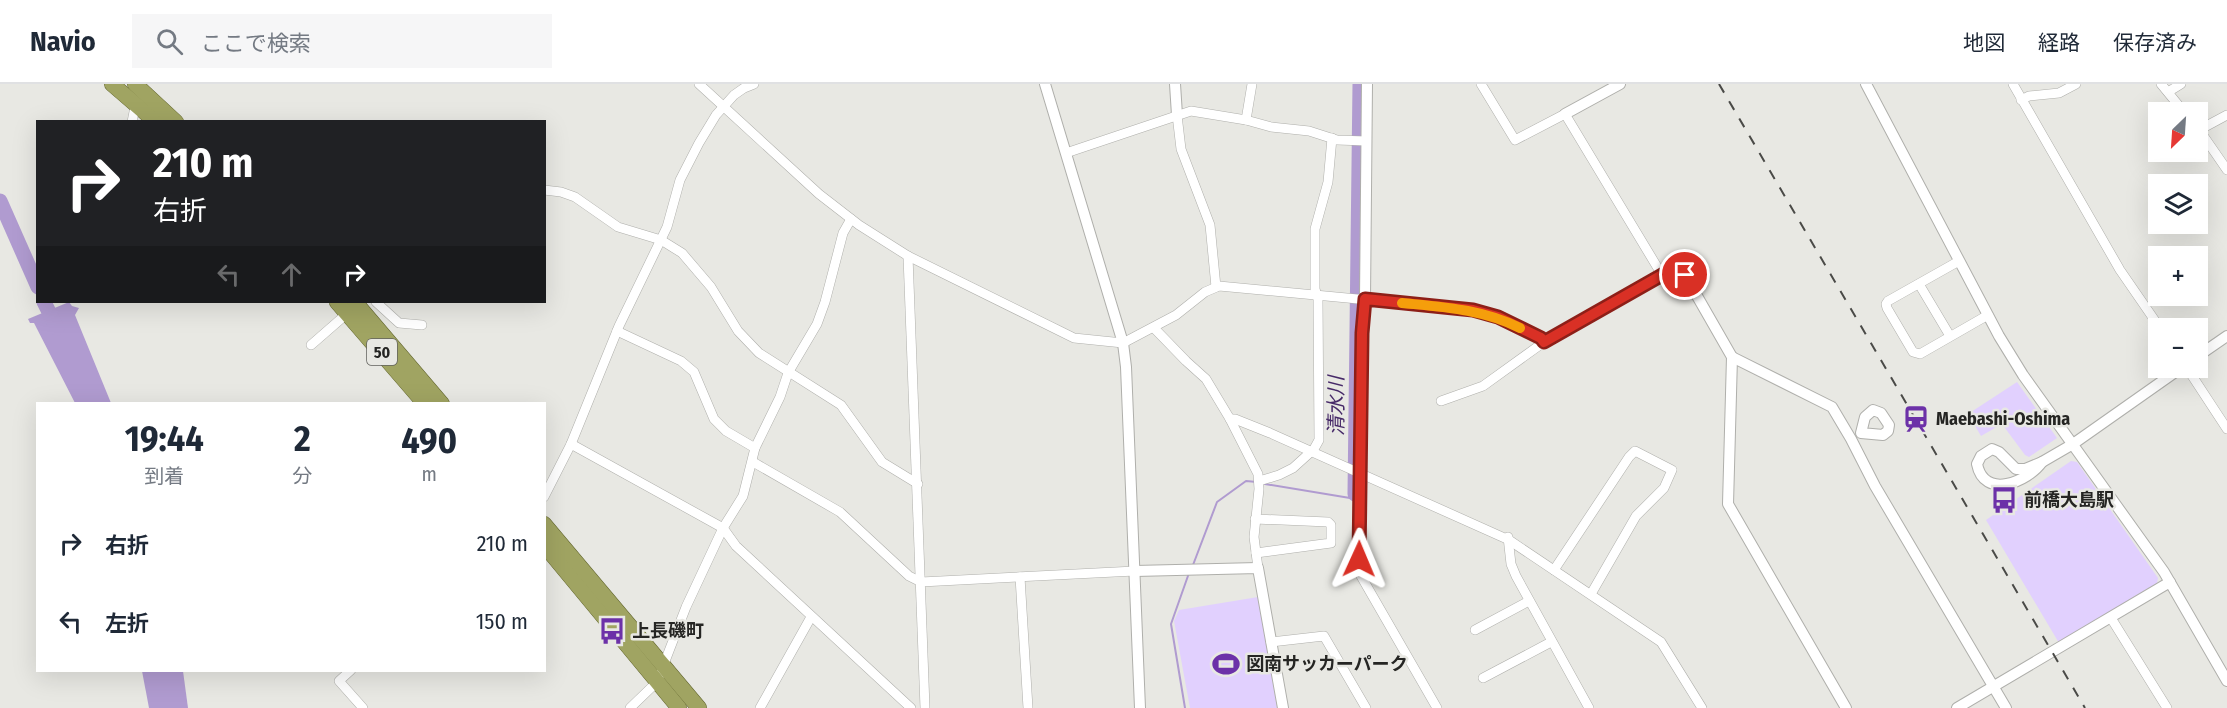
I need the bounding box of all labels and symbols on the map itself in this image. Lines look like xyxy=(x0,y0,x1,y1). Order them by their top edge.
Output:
north arrow xyxy=(2148,102,2208,162)
pin xyxy=(1659,249,1710,300)
road number: 50 xyxy=(367,339,397,365)
water label: 清水川 xyxy=(1324,374,1348,436)
station icon: Maebashi-Oshima xyxy=(1901,404,1931,434)
place label: Maebashi-Oshima xyxy=(1936,408,2070,430)
bus stop icon: 前橋大島駅 xyxy=(1989,485,2019,515)
place label: 前橋大島駅 xyxy=(2024,489,2114,511)
position arrow xyxy=(1327,527,1391,591)
bus stop icon: 上長磯町 xyxy=(597,616,627,646)
place label: 上長磯町 xyxy=(632,620,704,642)
sports icon: 図南サッカーパーク xyxy=(1211,649,1241,679)
place label: 図南サッカーパーク xyxy=(1246,653,1408,675)

